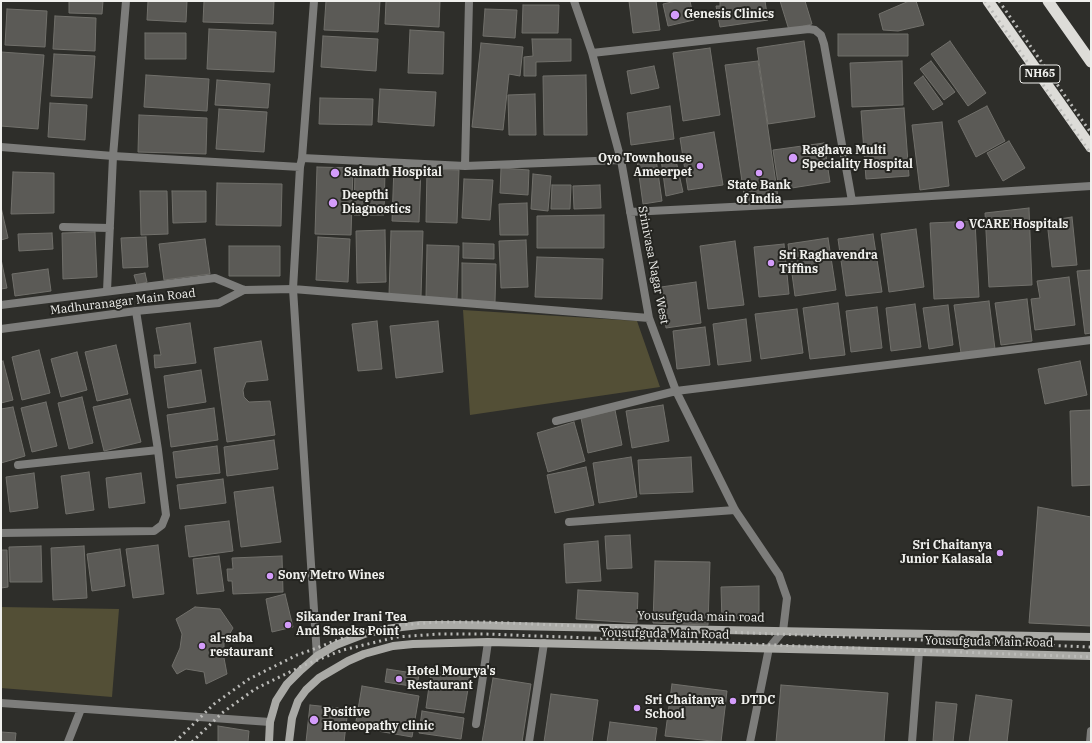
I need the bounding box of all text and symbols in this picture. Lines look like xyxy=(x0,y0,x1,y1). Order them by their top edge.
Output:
place label: Genesis Clinics xyxy=(684,8,774,22)
marker: Genesis Clinics xyxy=(669,9,681,21)
road number: NH65 xyxy=(1020,65,1060,83)
place label: Raghava Multi Speciality Hospital xyxy=(802,144,913,172)
place label: Oyo Townhouse Ameerpet xyxy=(598,152,692,180)
marker: Raghava Multi Speciality Hospital xyxy=(787,152,799,164)
marker: Oyo Townhouse Ameerpet xyxy=(695,161,705,171)
place label: Sainath Hospital xyxy=(344,166,442,180)
marker: Sainath Hospital xyxy=(329,167,341,179)
marker: State Bank of India xyxy=(754,168,764,178)
place label: State Bank of India xyxy=(727,179,791,207)
place label: Deepthi Diagnostics xyxy=(342,189,411,217)
marker: Deepthi Diagnostics xyxy=(327,197,339,209)
street label: Srinivasa Nagar West xyxy=(634,205,672,325)
place label: VCARE Hospitals xyxy=(969,218,1068,232)
marker: VCARE Hospitals xyxy=(954,219,966,231)
place label: Sri Raghavendra Tiffins xyxy=(779,249,878,277)
marker: Sri Raghavendra Tiffins xyxy=(766,258,776,268)
street label: Madhuranagar Main Road xyxy=(50,286,196,318)
place label: Sri Chaitanya Junior Kalasala xyxy=(900,539,992,567)
marker: Sri Chaitanya Junior Kalasala xyxy=(995,548,1005,558)
place label: Sony Metro Wines xyxy=(278,569,385,583)
marker: Sony Metro Wines xyxy=(265,571,275,581)
street label: Yousufguda main road xyxy=(637,609,765,625)
place label: Sikander Irani Tea And Snacks Point xyxy=(296,611,407,639)
marker: Sikander Irani Tea And Snacks Point xyxy=(283,620,293,630)
street label: Yousufguda Main Road xyxy=(600,626,730,642)
place label: al-saba restaurant xyxy=(210,632,273,660)
street label: Yousufguda Main Road xyxy=(924,634,1054,650)
marker: al-saba restaurant xyxy=(197,641,207,651)
place label: Hotel Mourya's Restaurant xyxy=(407,665,496,693)
marker: Hotel Mourya's Restaurant xyxy=(394,674,404,684)
place label: Sri Chaitanya School xyxy=(645,694,724,722)
place label: DTDC xyxy=(741,694,775,708)
marker: DTDC xyxy=(728,696,738,706)
marker: Sri Chaitanya School xyxy=(632,703,642,713)
place label: Positive Homeopathy clinic xyxy=(323,706,434,734)
marker: Positive Homeopathy clinic xyxy=(308,714,320,726)

